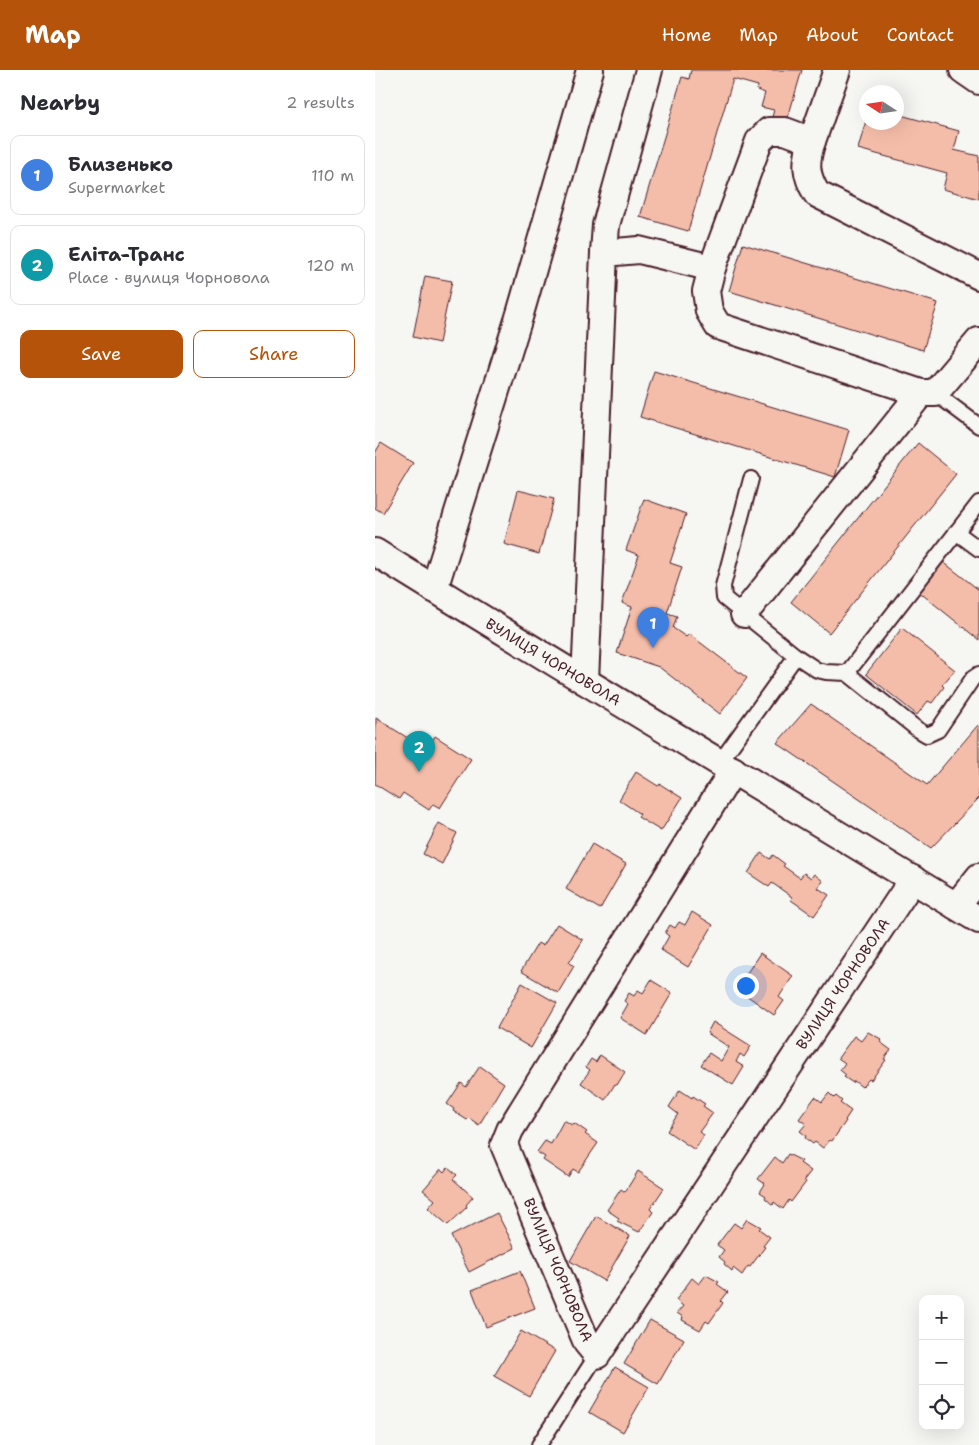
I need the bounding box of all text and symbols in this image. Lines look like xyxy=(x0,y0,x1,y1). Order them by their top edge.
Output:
text: Map xyxy=(25,19,81,51)
text: Home xyxy=(662,23,711,47)
text: Map xyxy=(739,23,778,47)
text: About xyxy=(806,23,859,47)
text: Contact xyxy=(887,23,954,47)
north arrow xyxy=(859,85,904,130)
text: Nearby xyxy=(20,89,100,117)
text: 2 results xyxy=(286,92,355,113)
text: Близенько xyxy=(68,152,173,177)
text: 1 xyxy=(33,165,41,186)
text: 110 m xyxy=(311,165,354,186)
text: Supermarket xyxy=(68,177,165,198)
text: Еліта-Транс xyxy=(68,242,185,267)
text: 2 xyxy=(31,255,43,276)
text: 120 m xyxy=(307,255,354,276)
text: Place · вулиця Чорновола xyxy=(68,267,270,288)
button: Save xyxy=(20,330,183,378)
button: Share xyxy=(193,330,355,378)
pin: 1 xyxy=(637,607,669,648)
street label: ВУЛИЦЯ ЧОРНОВОЛА xyxy=(482,614,624,710)
pin: 2 xyxy=(403,731,435,772)
street label: ВУЛИЦЯ ЧОРНОВОЛА xyxy=(792,914,895,1054)
your location xyxy=(733,973,759,999)
street label: ВУЛИЦЯ ЧОРНОВОЛА xyxy=(519,1195,597,1345)
map controls xyxy=(919,1295,964,1430)
button: + xyxy=(919,1295,964,1340)
button: − xyxy=(919,1340,964,1385)
button: locate xyxy=(919,1385,964,1430)

